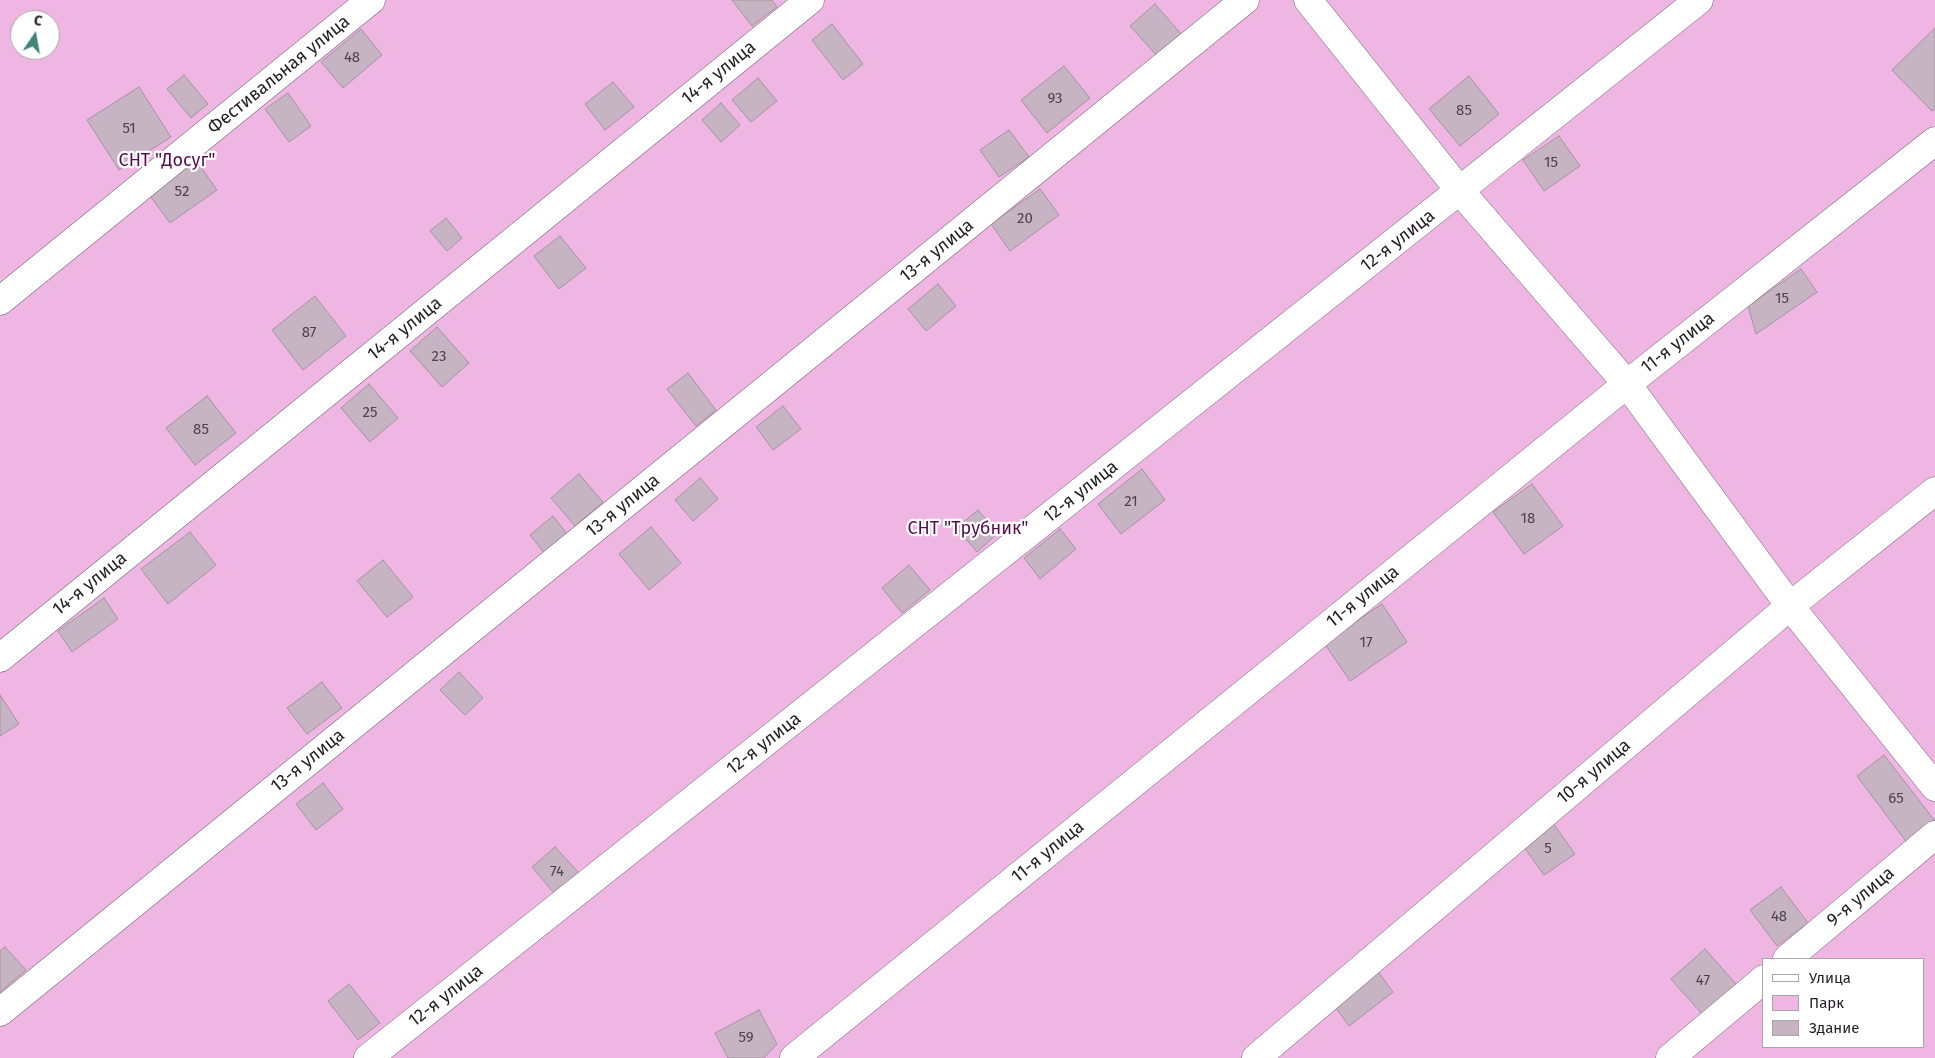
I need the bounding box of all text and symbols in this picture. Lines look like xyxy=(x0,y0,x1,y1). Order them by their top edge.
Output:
north arrow xyxy=(10,10,60,60)
street label: Фестивальная улица xyxy=(203,11,355,139)
text: С xyxy=(32,12,44,30)
street label: 14-я улица xyxy=(678,37,760,109)
house number: 48 xyxy=(344,49,360,67)
house number: 93 xyxy=(1047,90,1063,108)
house number: 85 xyxy=(1456,102,1472,120)
house number: 51 xyxy=(122,120,136,138)
park label: СНТ "Досуг" xyxy=(119,150,215,172)
house number: 15 xyxy=(1544,154,1558,172)
house number: 52 xyxy=(175,183,189,201)
street label: 12-я улица xyxy=(1356,205,1440,277)
house number: 20 xyxy=(1017,210,1033,228)
street label: 13-я улица xyxy=(896,215,978,287)
house number: 15 xyxy=(1775,290,1789,308)
street label: 14-я улица xyxy=(364,293,446,365)
street label: 11-я улица xyxy=(1637,308,1719,378)
house number: 87 xyxy=(302,324,316,342)
house number: 23 xyxy=(432,348,446,366)
house number: 25 xyxy=(363,404,377,422)
house number: 85 xyxy=(193,421,209,439)
street label: 12-я улица xyxy=(1039,456,1123,528)
street label: 13-я улица xyxy=(582,470,664,542)
house number: 21 xyxy=(1124,493,1138,511)
house number: 18 xyxy=(1521,510,1535,528)
park label: СНТ "Трубник" xyxy=(908,518,1028,540)
street label: 14-я улица xyxy=(49,548,131,620)
street label: 11-я улица xyxy=(1322,561,1404,633)
house number: 17 xyxy=(1359,634,1373,652)
street label: 12-я улица xyxy=(722,708,806,780)
street label: 13-я улица xyxy=(267,725,349,797)
street label: 10-я улица xyxy=(1553,735,1635,809)
house number: 65 xyxy=(1888,790,1904,808)
street label: 11-я улица xyxy=(1007,816,1089,888)
house number: 5 xyxy=(1544,840,1552,858)
house number: 74 xyxy=(550,863,564,881)
street label: 9-я улица xyxy=(1823,863,1899,931)
house number: 48 xyxy=(1771,908,1787,926)
legend xyxy=(1762,958,1925,1048)
street label: 12-я улица xyxy=(404,960,488,1032)
text: Улица xyxy=(1809,969,1851,987)
house number: 47 xyxy=(1696,972,1710,990)
text: Парк xyxy=(1809,994,1844,1012)
text: Здание xyxy=(1809,1019,1859,1037)
house number: 59 xyxy=(738,1029,754,1047)

